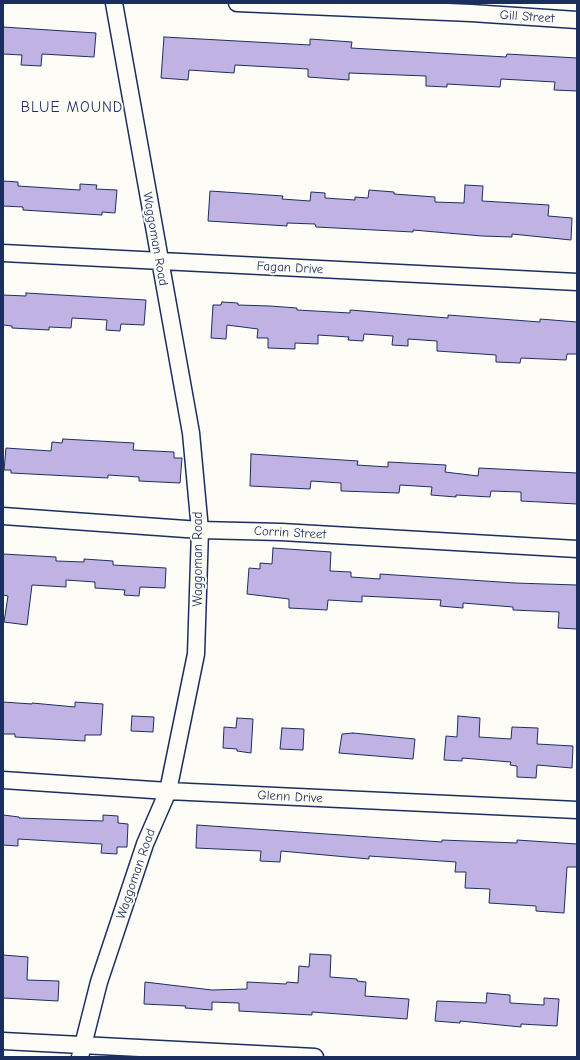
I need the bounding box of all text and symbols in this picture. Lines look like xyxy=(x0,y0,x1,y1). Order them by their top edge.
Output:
street label: Gill Street xyxy=(499,7,555,27)
district label: BLUE MOUND xyxy=(21,99,123,117)
street label: Waggoman Road xyxy=(139,191,171,287)
street label: Fagan Drive xyxy=(256,258,324,278)
street label: Waggoman Road xyxy=(190,512,206,606)
street label: Corrin Street xyxy=(254,523,326,543)
street label: Glenn Drive xyxy=(257,788,323,806)
street label: Waggoman Road xyxy=(113,827,159,921)

